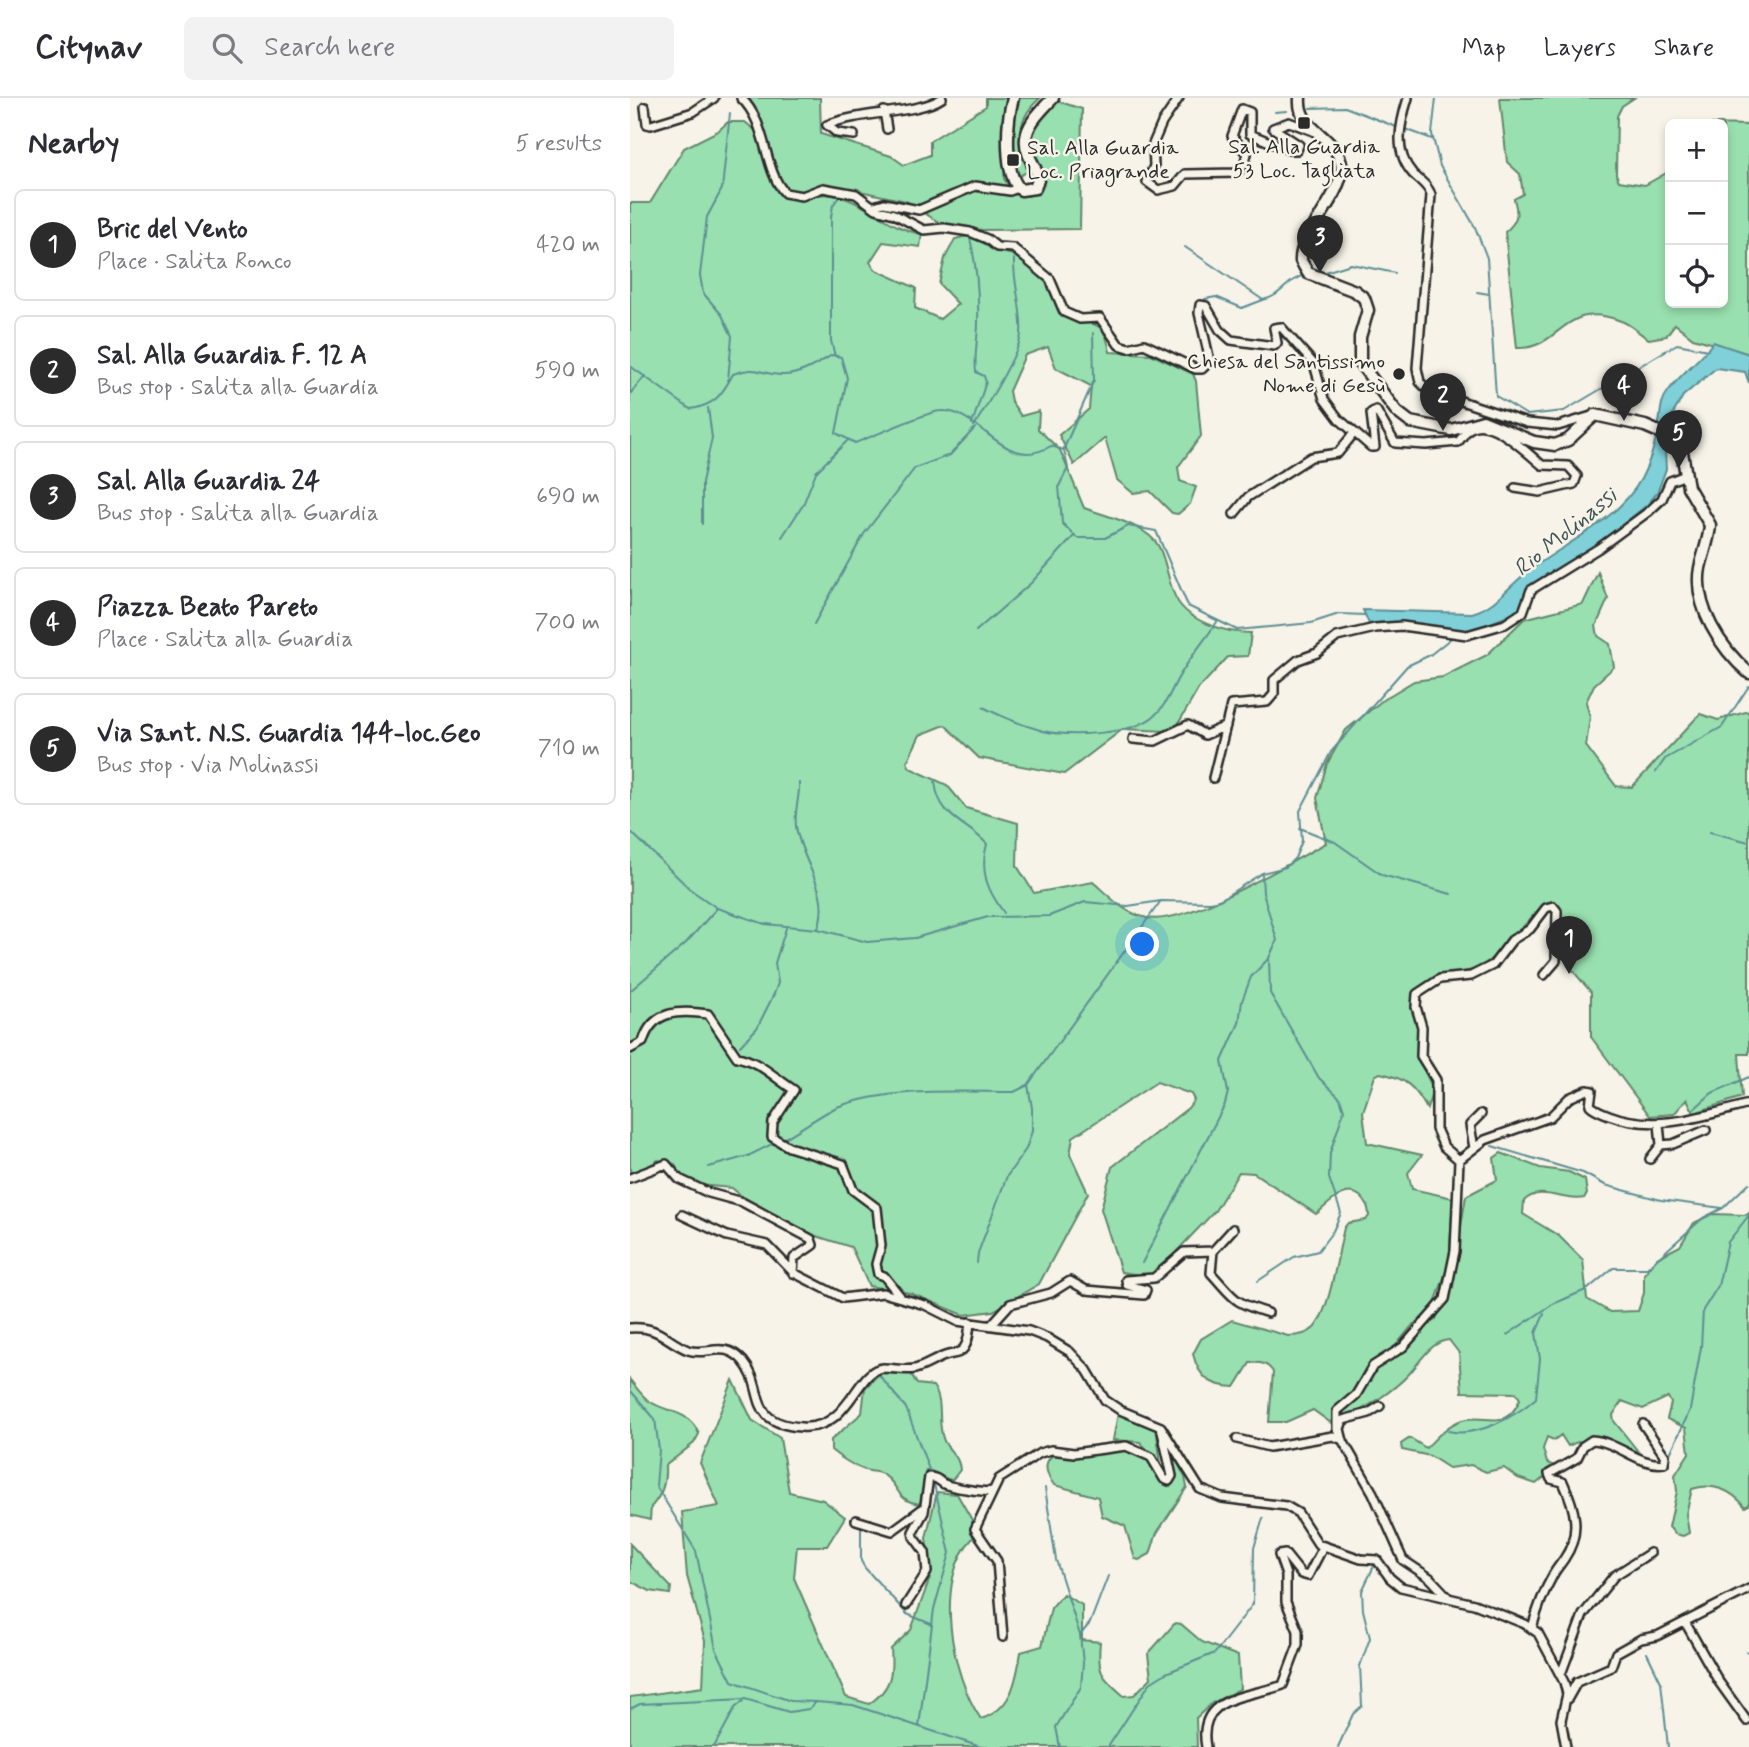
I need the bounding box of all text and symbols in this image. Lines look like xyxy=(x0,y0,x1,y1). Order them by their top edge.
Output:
search box xyxy=(184,17,674,80)
text: Citynav xyxy=(35,26,142,70)
icon: search xyxy=(208,29,246,67)
text: Search here xyxy=(264,31,395,65)
text: Map xyxy=(1462,33,1506,64)
text: Layers xyxy=(1544,33,1616,64)
text: Share xyxy=(1654,33,1714,64)
marker: Sal. Alla Guardia 53 Loc. Tagliata xyxy=(1296,115,1312,131)
map controls xyxy=(1665,119,1728,308)
button: + xyxy=(1665,119,1728,182)
text: Nearby xyxy=(28,124,119,163)
text: 5 results xyxy=(516,129,602,159)
place label: Sal. Alla Guardia 53 Loc. Tagliata xyxy=(1228,133,1380,187)
place label: Sal. Alla Guardia Loc. Priagrande xyxy=(1027,134,1179,187)
marker: Sal. Alla Guardia Loc. Priagrande xyxy=(1005,152,1021,168)
button: − xyxy=(1665,182,1728,245)
text: Bric del Vento xyxy=(97,213,248,247)
pin: 3 xyxy=(1297,215,1343,273)
text: 1 xyxy=(48,230,58,260)
text: 420 m xyxy=(536,230,600,260)
button: locate xyxy=(1665,245,1728,308)
text: Place · Salita Ronco xyxy=(97,247,292,277)
text: Sal. Alla Guardia F. 12 A xyxy=(97,339,367,373)
place label: Chiesa del Santissimo Nome di Gesù xyxy=(1187,348,1385,400)
text: 2 xyxy=(47,356,59,386)
text: 590 m xyxy=(534,356,600,386)
pin: 4 xyxy=(1601,363,1647,421)
marker: Chiesa del Santissimo Nome di Gesù xyxy=(1391,366,1407,382)
text: Bus stop · Salita alla Guardia xyxy=(97,373,379,403)
pin: 2 xyxy=(1420,373,1466,431)
pin: 5 xyxy=(1656,410,1702,468)
text: Sal. Alla Guardia 24 xyxy=(97,465,320,499)
water label: Rio Molinassi xyxy=(1508,481,1625,584)
text: 3 xyxy=(48,482,58,512)
text: 690 m xyxy=(536,482,600,512)
text: Bus stop · Salita alla Guardia xyxy=(97,499,379,529)
text: Piazza Beato Pareto xyxy=(97,591,318,625)
text: 4 xyxy=(46,608,60,638)
text: 700 m xyxy=(535,608,600,638)
text: Place · Salita alla Guardia xyxy=(97,625,353,655)
text: Via Sant. N.S. Guardia 144-loc.Geo xyxy=(97,717,481,751)
text: 5 xyxy=(46,734,60,764)
text: 710 m xyxy=(538,734,600,764)
text: Bus stop · Via Molinassi xyxy=(97,751,319,781)
pin: 1 xyxy=(1546,916,1592,974)
your location xyxy=(1125,927,1159,961)

